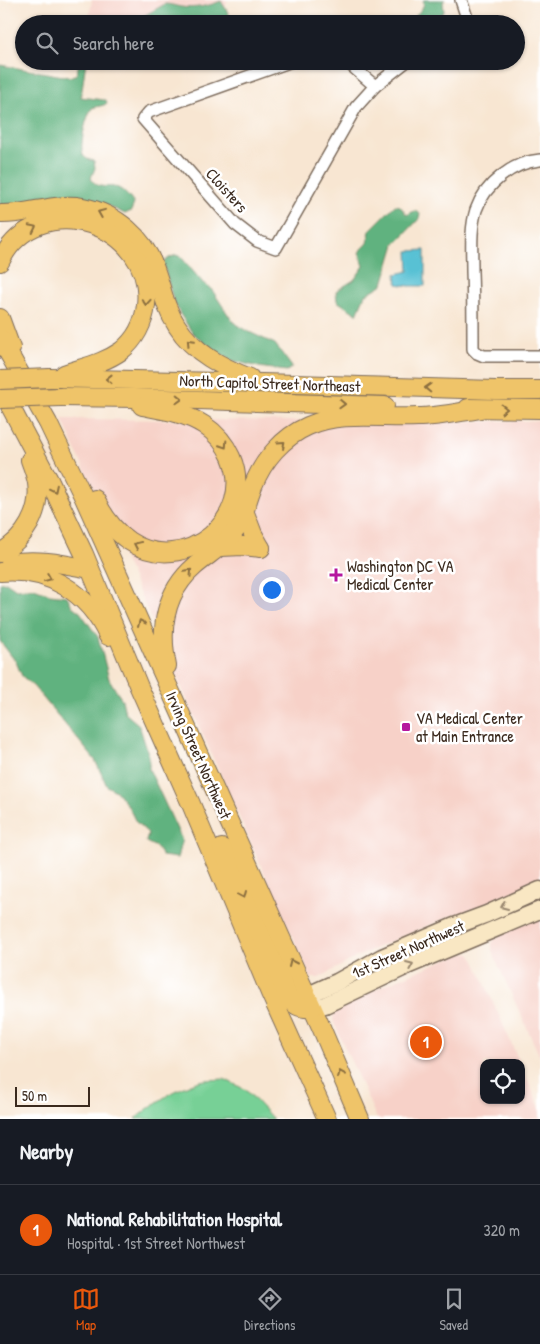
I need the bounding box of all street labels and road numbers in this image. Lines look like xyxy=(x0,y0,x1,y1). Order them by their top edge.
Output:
street label: Cloisters xyxy=(201,163,253,217)
street label: North Capitol Street Northeast xyxy=(179,369,361,397)
street label: Irving Street Northwest xyxy=(161,688,237,823)
street label: 1st Street Northwest xyxy=(348,914,468,984)

